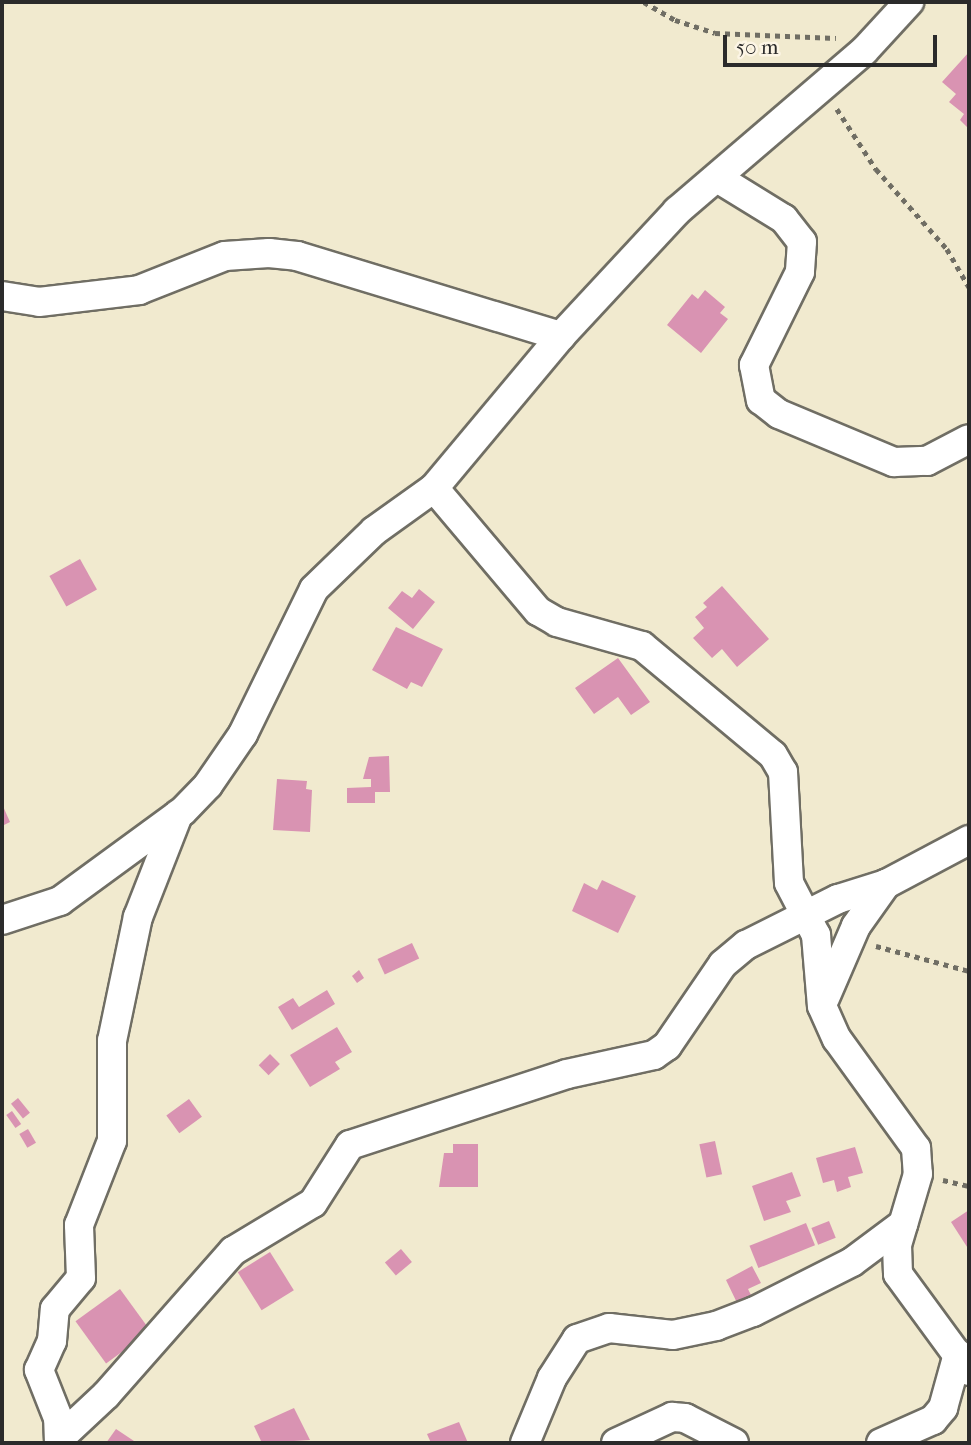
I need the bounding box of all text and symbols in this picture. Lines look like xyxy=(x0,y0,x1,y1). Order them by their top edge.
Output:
scale bar xyxy=(726,21,940,65)
text: 50 m xyxy=(736,35,779,59)

